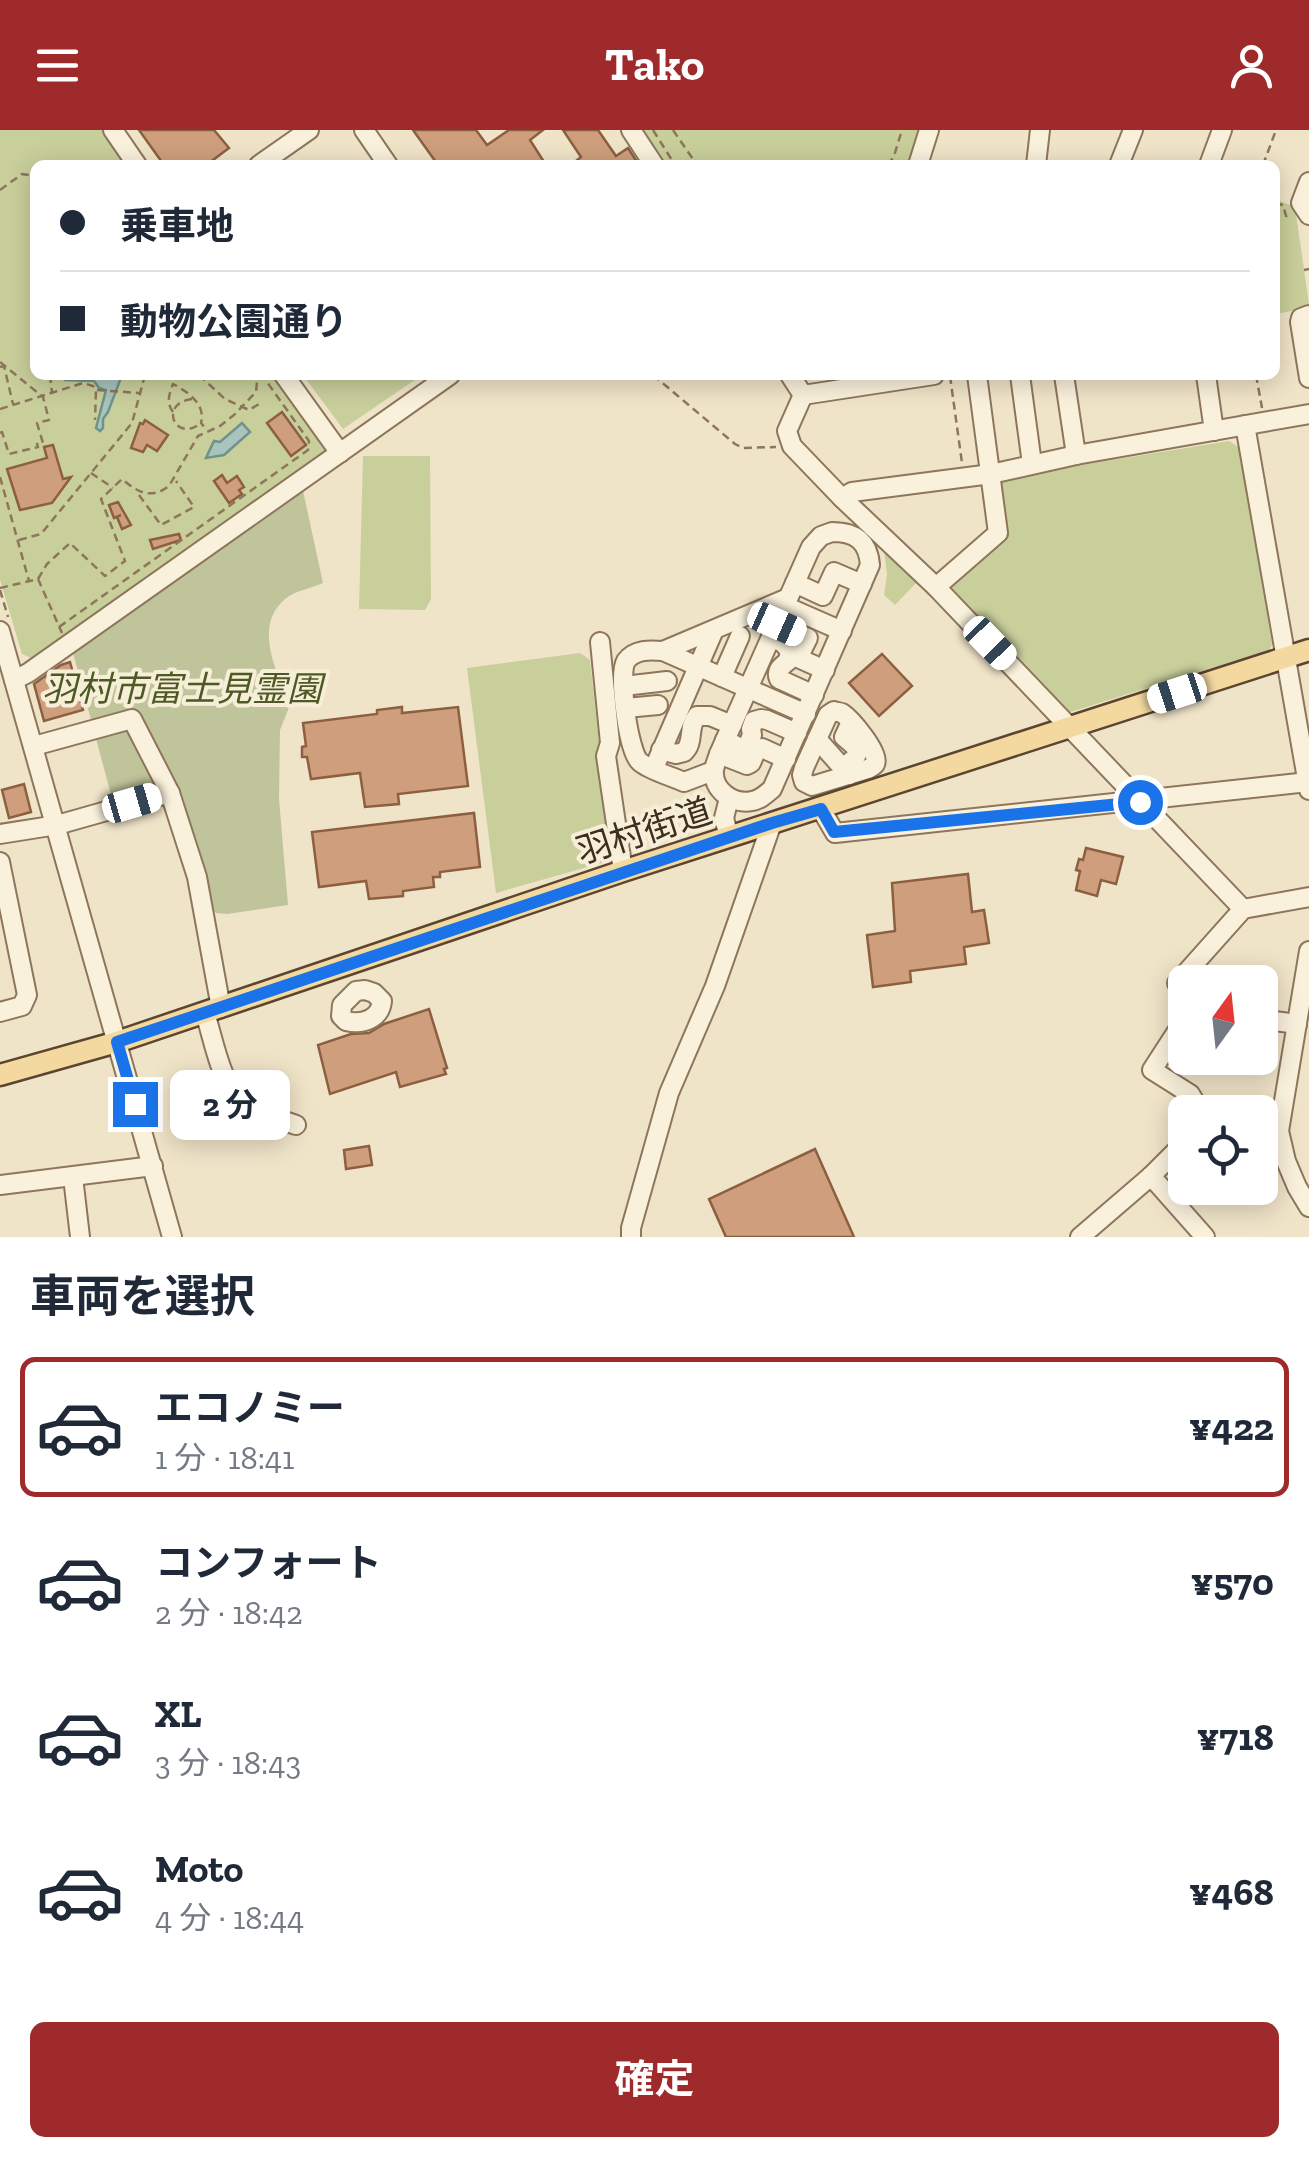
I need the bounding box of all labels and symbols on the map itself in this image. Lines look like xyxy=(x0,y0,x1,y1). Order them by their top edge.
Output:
car xyxy=(743,598,811,650)
car xyxy=(958,611,1022,675)
park label: 羽村市富士見霊園 xyxy=(42,668,327,710)
car xyxy=(1144,669,1210,717)
car xyxy=(99,780,165,826)
route start xyxy=(1118,780,1163,825)
street label: 羽村街道 xyxy=(571,789,717,873)
north arrow xyxy=(1168,965,1278,1075)
callout: 2 分 xyxy=(170,1069,290,1139)
route end xyxy=(113,1082,158,1127)

